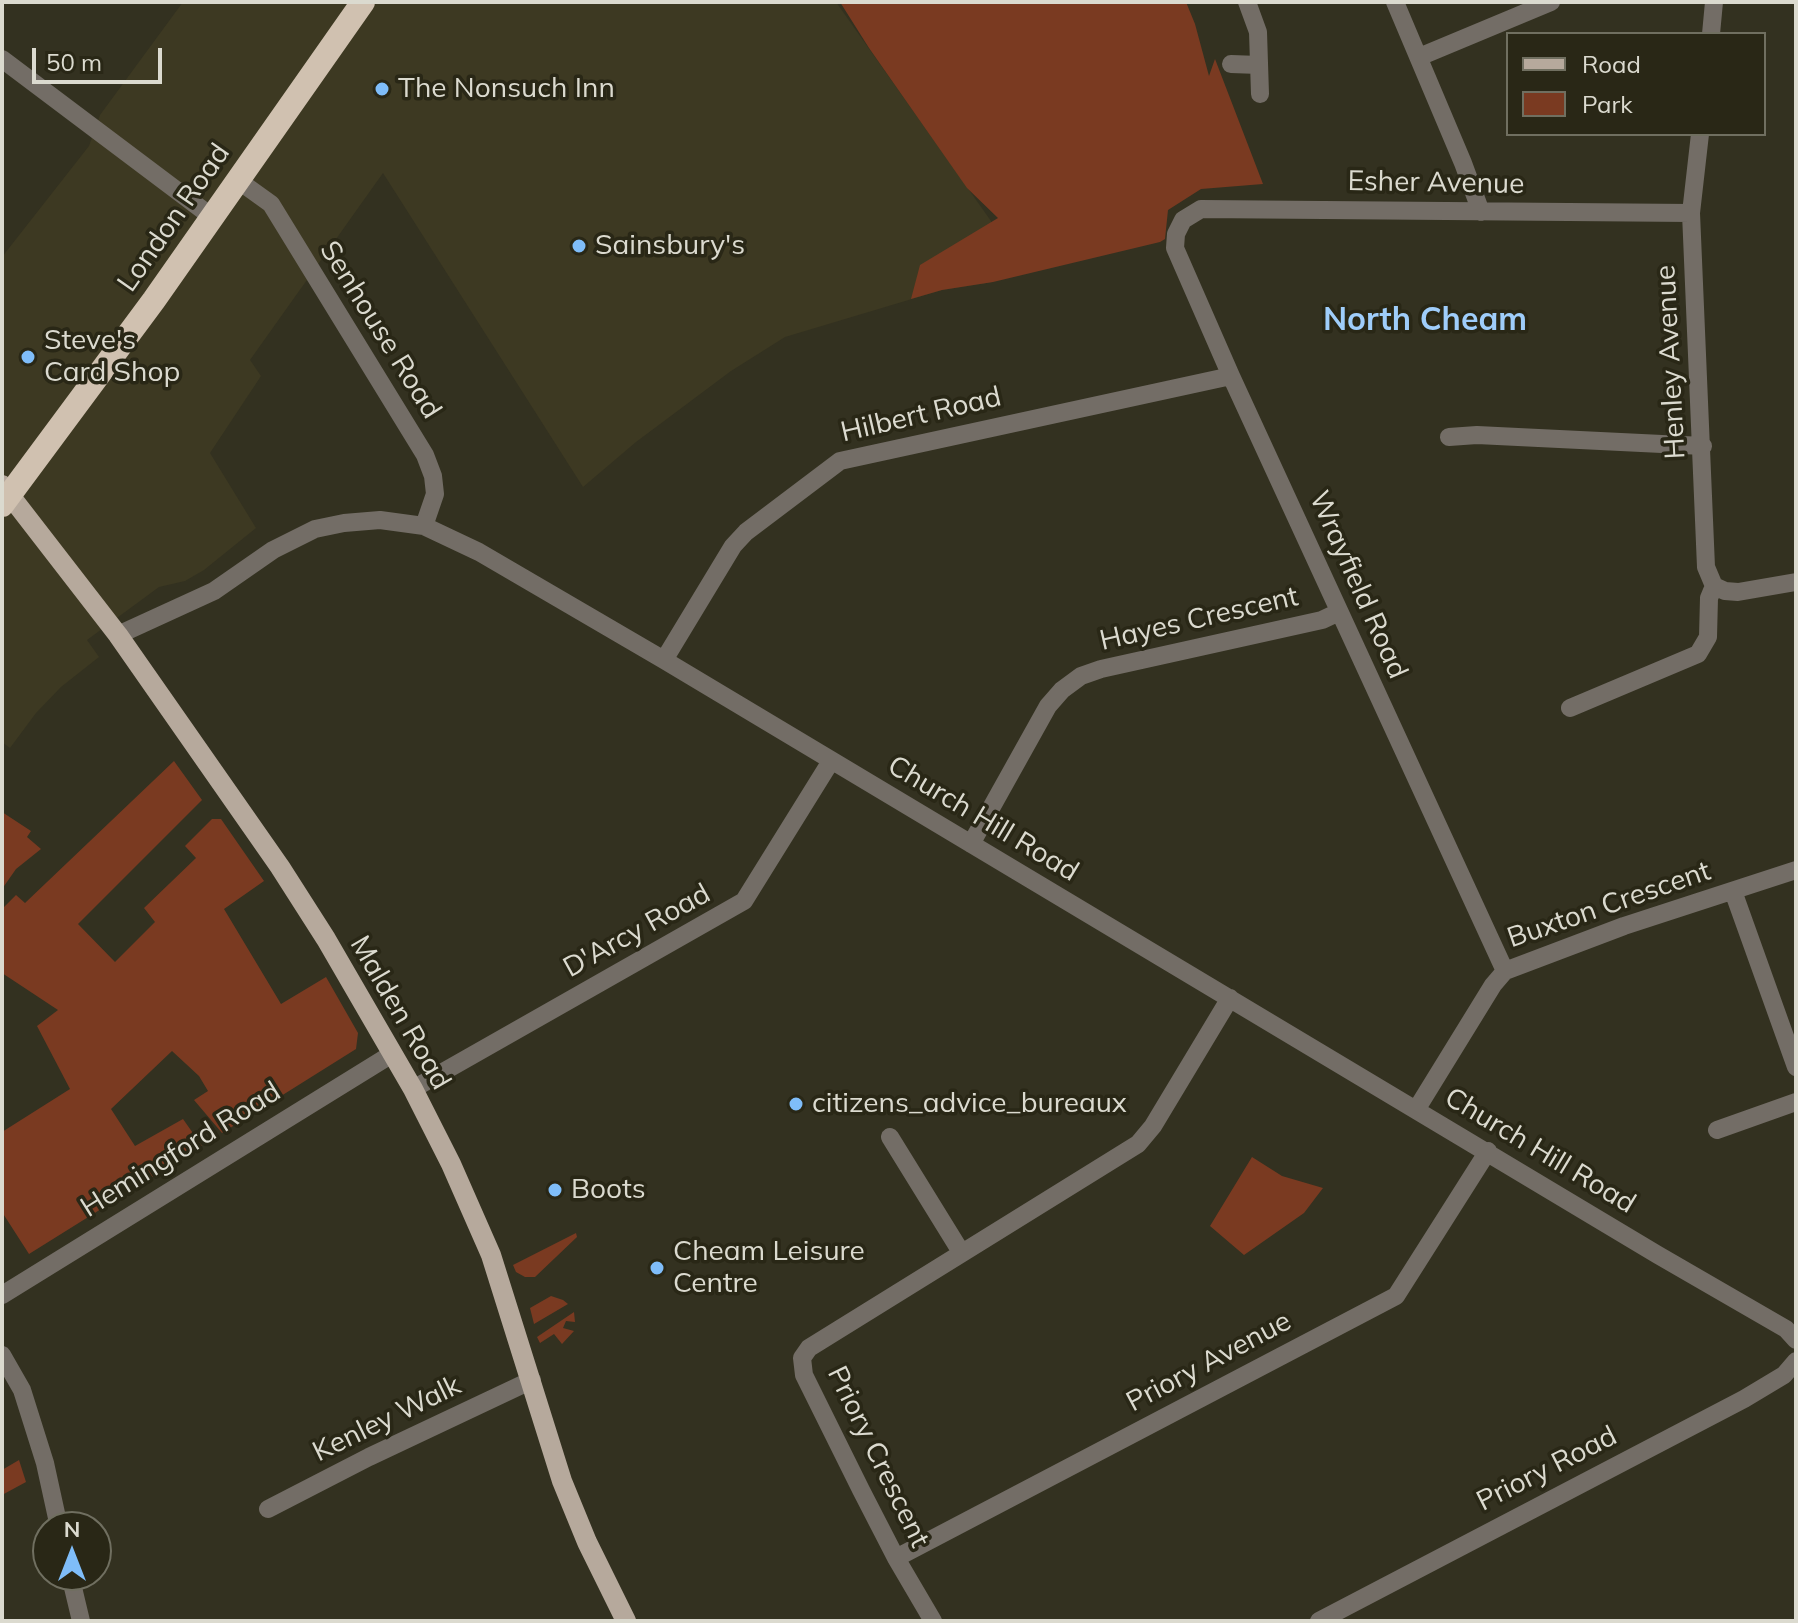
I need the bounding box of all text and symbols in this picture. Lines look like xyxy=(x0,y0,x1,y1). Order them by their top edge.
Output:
scale bar xyxy=(36,32,166,82)
legend xyxy=(1506,32,1766,136)
text: 50 m xyxy=(46,47,102,77)
text: Road xyxy=(1582,49,1641,79)
place label: The Nonsuch Inn xyxy=(398,72,615,106)
marker: The Nonsuch Inn xyxy=(373,80,391,98)
text: Park xyxy=(1582,89,1633,119)
street label: London Road xyxy=(111,138,237,298)
street label: Esher Avenue xyxy=(1347,165,1525,201)
place label: Sainsbury's xyxy=(595,229,745,263)
street label: Senhouse Road xyxy=(312,235,448,425)
marker: Sainsbury's xyxy=(570,237,588,255)
street label: Henley Avenue xyxy=(1649,264,1693,460)
district label: North Cheam xyxy=(1323,301,1527,339)
place label: Steve's Card Shop xyxy=(44,324,180,390)
marker: Steve's Card Shop xyxy=(19,348,37,366)
street label: Hilbert Road xyxy=(838,380,1004,450)
street label: Wrayfield Road xyxy=(1302,486,1414,684)
street label: Hayes Crescent xyxy=(1097,580,1301,658)
street label: Church Hill Road xyxy=(881,749,1085,889)
street label: Buxton Crescent xyxy=(1503,854,1715,956)
street label: D'Arcy Road xyxy=(558,877,716,985)
street label: Malden Road xyxy=(342,930,458,1096)
street label: Hemingford Road xyxy=(75,1075,287,1225)
street label: Church Hill Road xyxy=(1438,1081,1642,1221)
place label: citizens_advice_bureaux xyxy=(812,1087,1127,1121)
marker: citizens_advice_bureaux xyxy=(787,1095,805,1113)
place label: Boots xyxy=(571,1173,646,1207)
marker: Boots xyxy=(546,1181,564,1199)
place label: Cheam Leisure Centre xyxy=(673,1235,865,1301)
marker: Cheam Leisure Centre xyxy=(648,1259,666,1277)
street label: Priory Avenue xyxy=(1121,1305,1297,1419)
street label: Priory Crescent xyxy=(820,1361,936,1553)
street label: Kenley Walk xyxy=(308,1369,466,1469)
street label: Priory Road xyxy=(1471,1419,1623,1519)
north arrow xyxy=(32,1511,112,1591)
text: N xyxy=(64,1515,80,1543)

